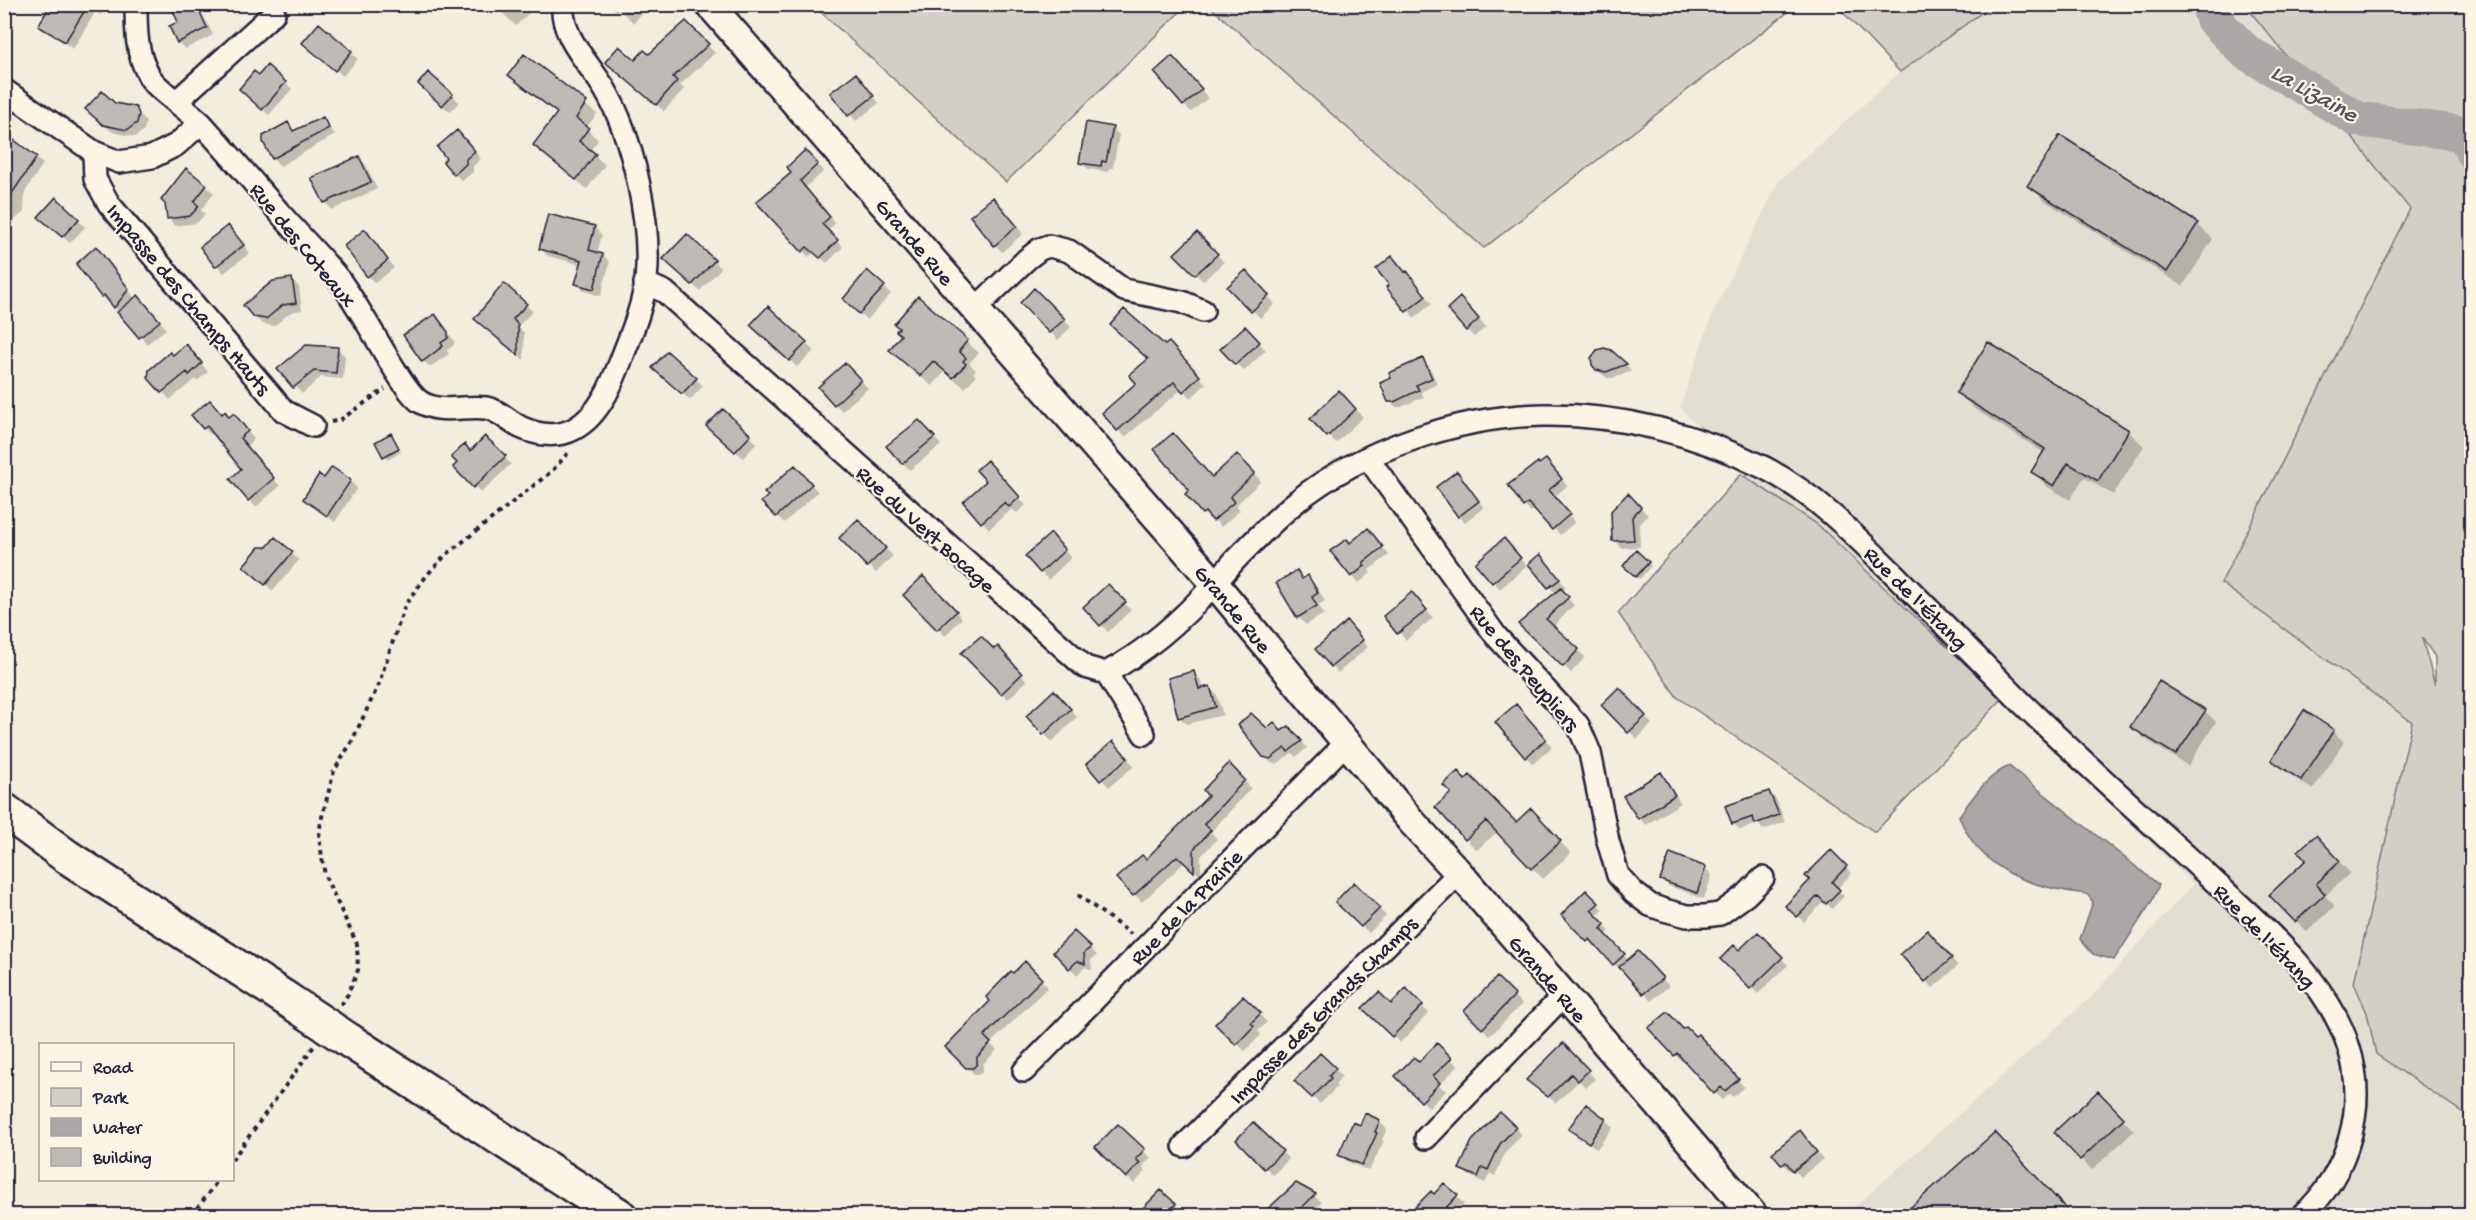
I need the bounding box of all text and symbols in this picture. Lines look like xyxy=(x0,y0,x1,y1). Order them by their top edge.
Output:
water label: La Lizaine xyxy=(2265,59,2363,131)
street label: Rue des Coteaux xyxy=(242,179,360,315)
street label: Grande Rue xyxy=(868,195,958,293)
street label: Impasse des Champs Hauts xyxy=(99,199,275,402)
street label: Rue du Vert Bocage xyxy=(849,462,1000,601)
street label: Rue de l'Étang xyxy=(1857,542,1972,657)
street label: Grande Rue xyxy=(1187,561,1276,660)
street label: Rue des Peupliers xyxy=(1462,601,1584,739)
street label: Rue de la Prairie xyxy=(1126,845,1250,972)
street label: Rue de l'Étang xyxy=(2206,880,2320,996)
street label: Impasse des Grands Champs xyxy=(1225,912,1425,1111)
street label: Grande Rue xyxy=(1501,932,1591,1030)
legend xyxy=(39,1043,234,1181)
text: Road xyxy=(93,1059,134,1080)
text: Park xyxy=(92,1089,129,1110)
text: Water xyxy=(93,1119,143,1140)
text: Building xyxy=(92,1149,152,1170)

